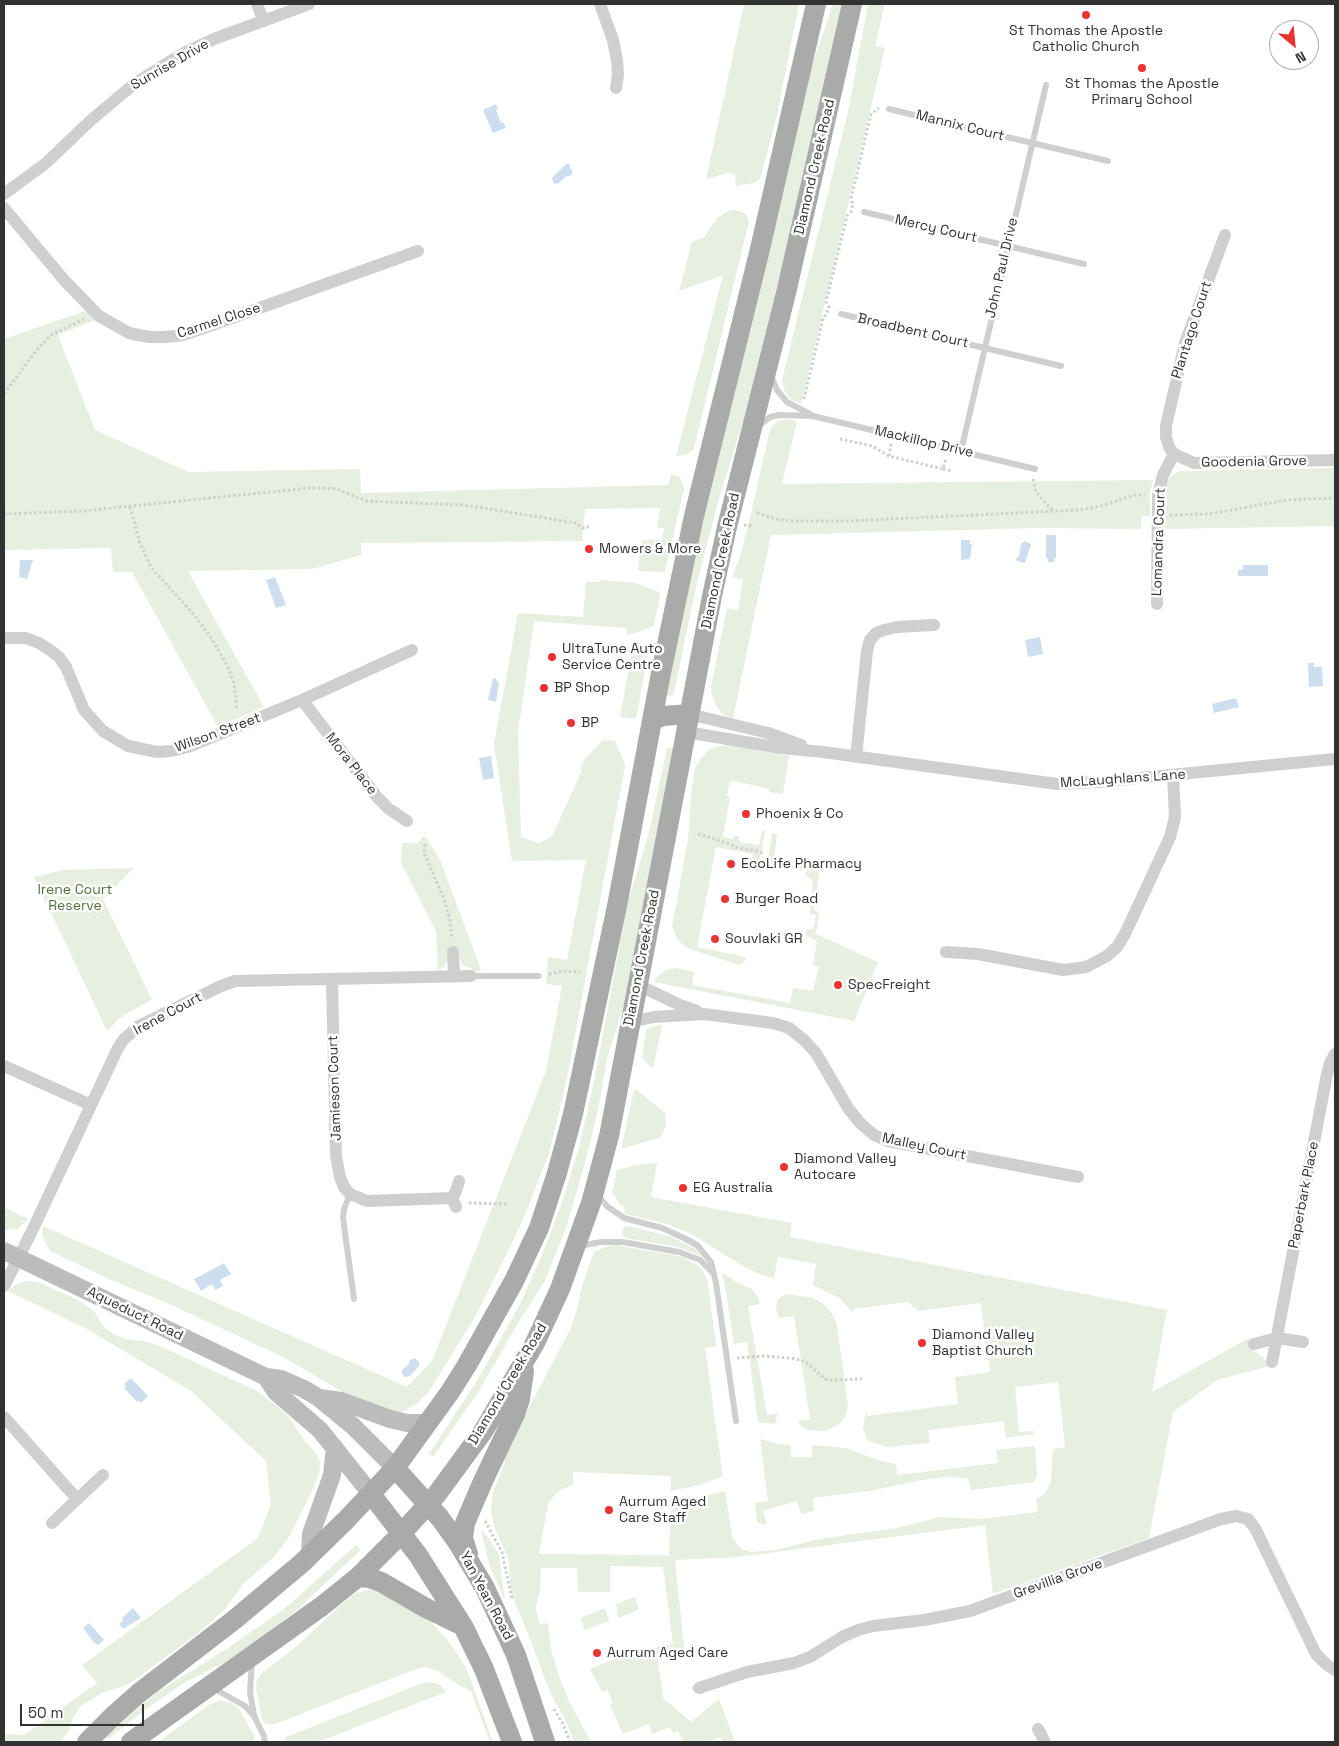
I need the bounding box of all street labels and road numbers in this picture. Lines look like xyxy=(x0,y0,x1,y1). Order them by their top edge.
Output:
street label: Sunrise Drive xyxy=(128,36,212,94)
street label: Diamond Creek Road xyxy=(791,98,839,236)
street label: Mannix Court xyxy=(914,107,1006,145)
street label: Mercy Court xyxy=(893,211,979,247)
street label: John Paul Drive xyxy=(982,216,1022,320)
street label: Plantago Court xyxy=(1168,279,1216,381)
street label: Carmel Close xyxy=(175,300,263,342)
street label: Broadbent Court xyxy=(856,310,970,352)
street label: Mackillop Drive xyxy=(873,422,975,462)
street label: Goodenia Grove xyxy=(1201,453,1307,471)
street label: Lomandra Court xyxy=(1149,487,1169,597)
street label: Diamond Creek Road xyxy=(698,491,744,631)
street label: Wilson Street xyxy=(173,710,263,756)
street label: Mora Place xyxy=(322,730,380,798)
street label: McLaughlans Lane xyxy=(1060,766,1186,792)
street label: Diamond Creek Road xyxy=(621,888,663,1028)
street label: Irene Court xyxy=(131,989,205,1039)
street label: Jamieson Court xyxy=(325,1035,345,1141)
street label: Malley Court xyxy=(880,1130,968,1164)
street label: Paperbark Place xyxy=(1285,1140,1323,1250)
street label: Aqueduct Road xyxy=(84,1283,186,1345)
street label: Diamond Creek Road xyxy=(465,1320,551,1448)
street label: Yan Yean Road xyxy=(456,1549,516,1643)
street label: Grevillia Grove xyxy=(1011,1555,1105,1603)

